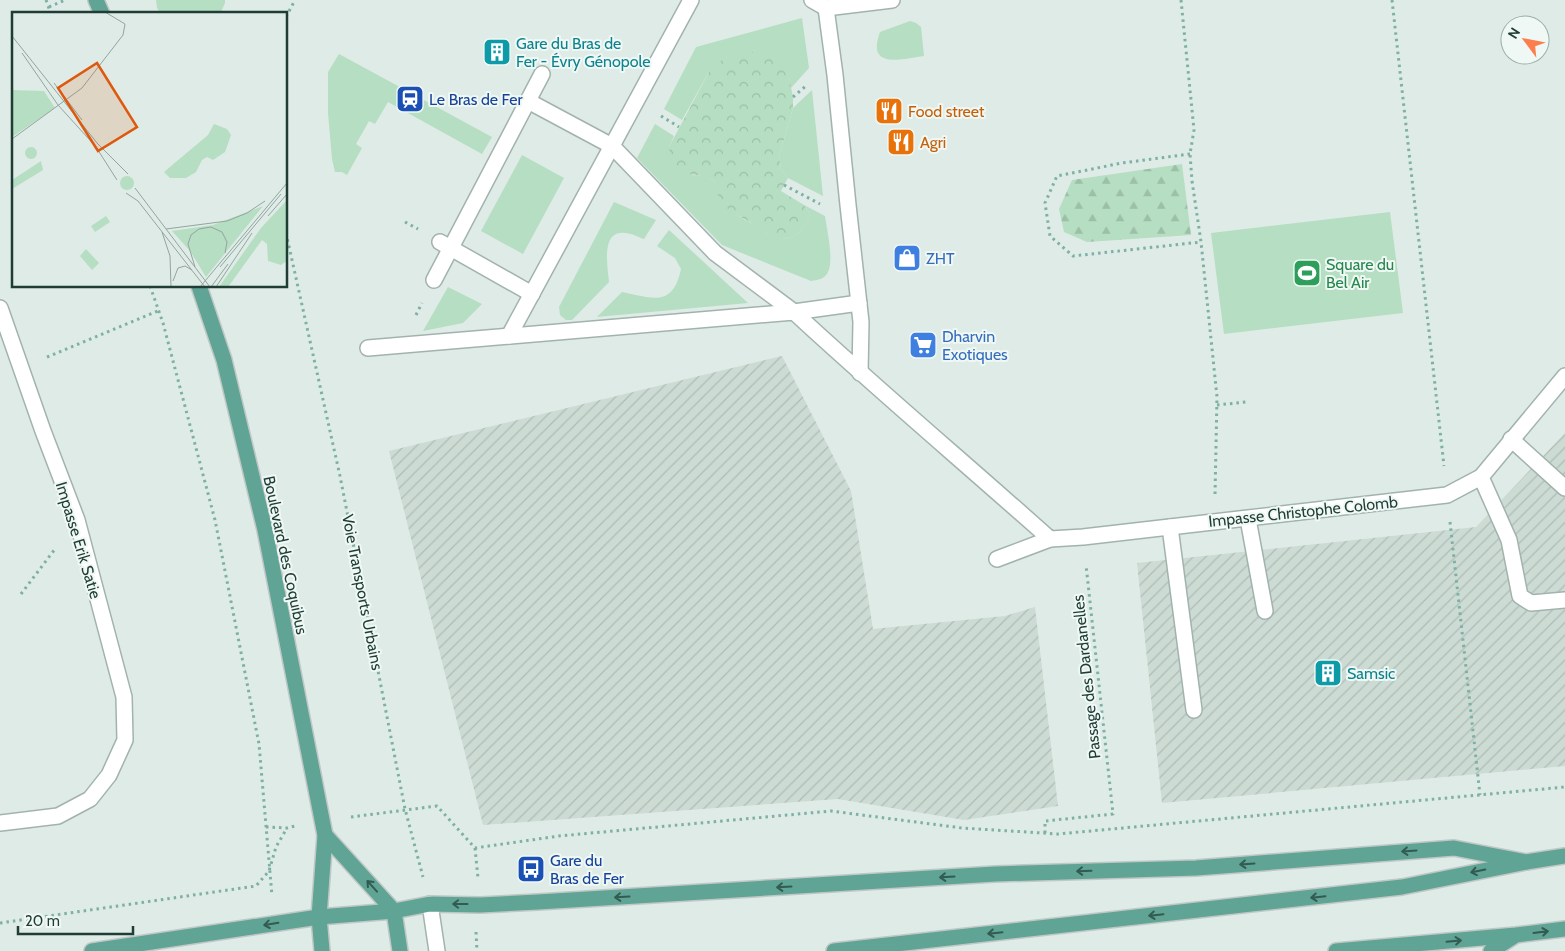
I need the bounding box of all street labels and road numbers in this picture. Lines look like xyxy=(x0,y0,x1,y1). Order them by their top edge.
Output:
street label: Boulevard des Coquibus xyxy=(259,474,312,636)
street label: Impasse Erik Satie xyxy=(52,479,105,601)
street label: Impasse Christophe Colomb xyxy=(1207,492,1399,531)
street label: Voie Transports Urbains xyxy=(338,513,387,672)
street label: Passage des Dardanelles xyxy=(1068,594,1105,760)

